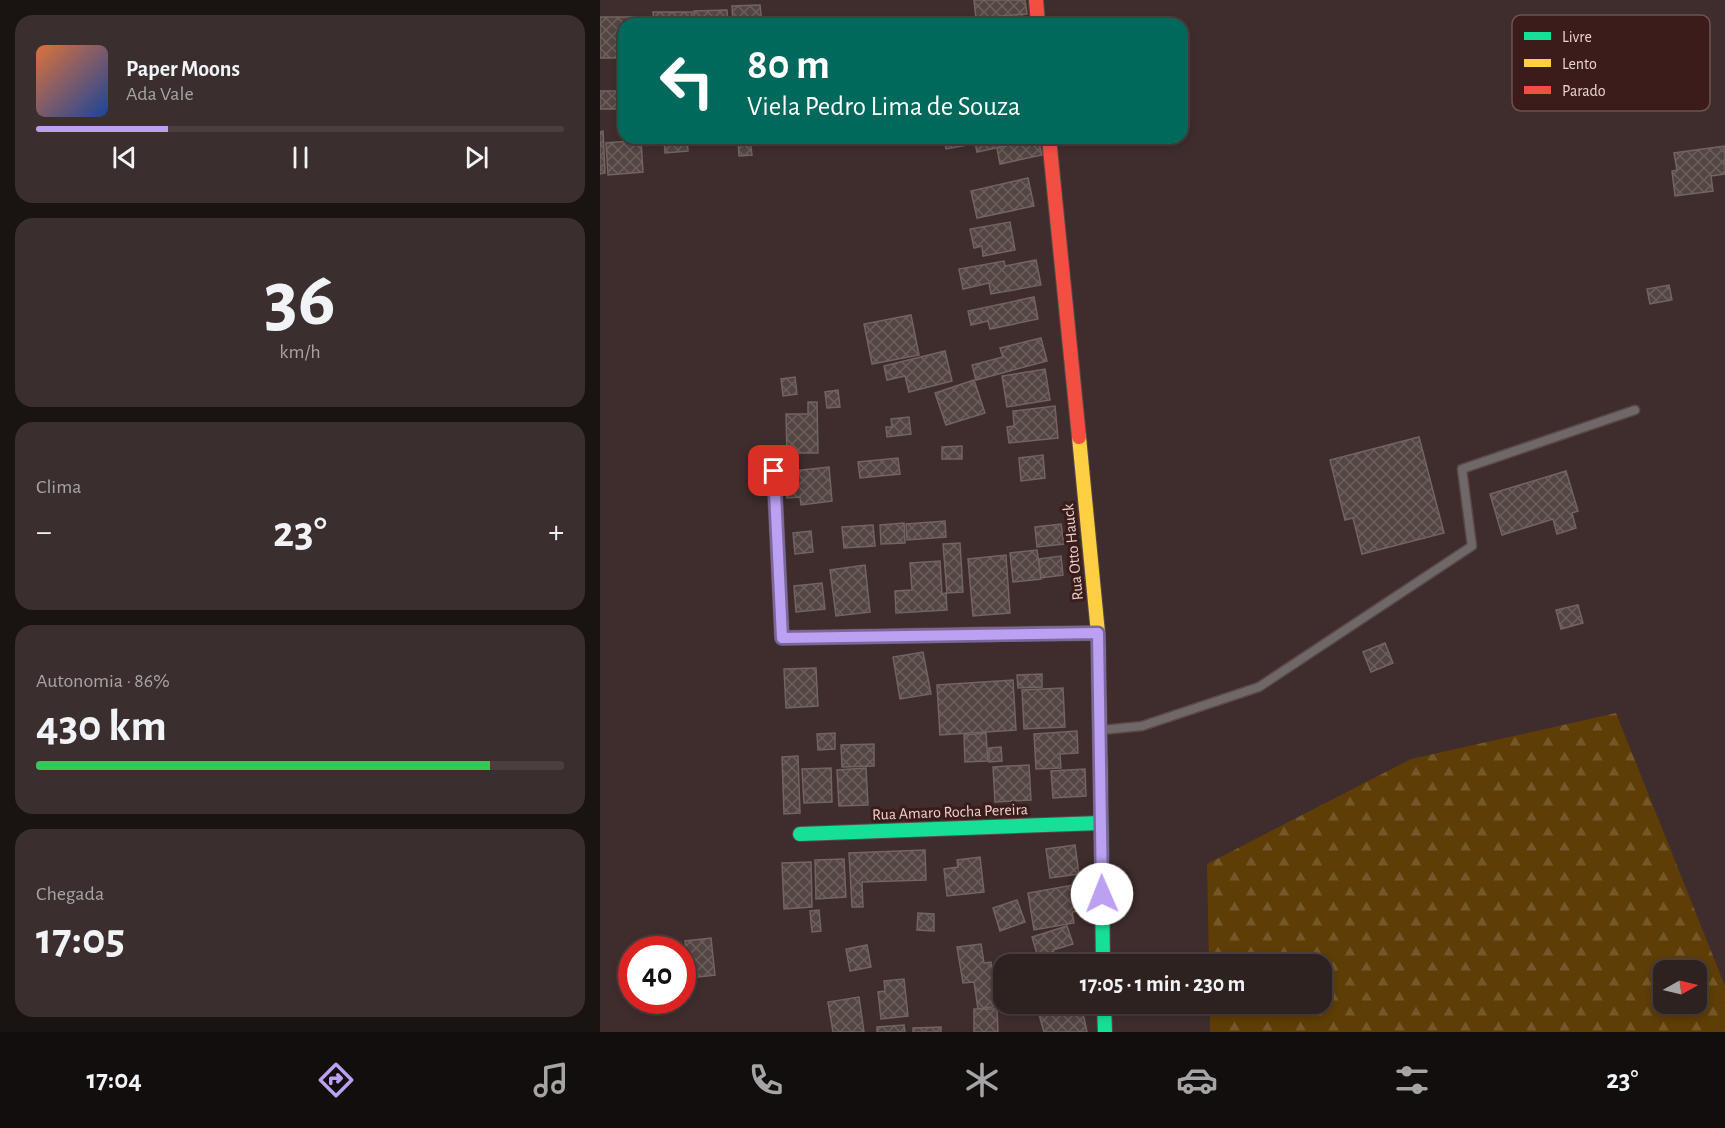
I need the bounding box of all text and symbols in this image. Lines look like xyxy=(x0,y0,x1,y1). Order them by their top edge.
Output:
legend xyxy=(1512,15,1710,111)
text: Livre xyxy=(1562,29,1592,45)
icon: left xyxy=(648,42,726,120)
text: 80 m xyxy=(747,44,830,86)
text: Lento xyxy=(1562,56,1597,72)
text: Paper Moons xyxy=(126,58,240,80)
text: Parado xyxy=(1562,83,1606,99)
text: Ada Vale xyxy=(126,84,194,104)
text: Viela Pedro Lima de Souza xyxy=(747,93,1021,120)
icon: previous xyxy=(108,141,141,174)
icon: pause xyxy=(284,141,317,174)
icon: next xyxy=(460,141,493,174)
text: 36 xyxy=(264,262,336,340)
text: km/h xyxy=(279,342,321,362)
pin xyxy=(748,445,799,496)
icon: arrive xyxy=(757,454,790,487)
text: Clima xyxy=(36,477,81,497)
street label: Rua Otto Hauck xyxy=(1060,502,1086,601)
text: 23° xyxy=(273,510,327,555)
text: − xyxy=(36,516,52,549)
text: + xyxy=(548,516,564,549)
text: Autonomia · 86% xyxy=(36,671,170,691)
text: 430 km xyxy=(36,704,167,749)
street label: Rua Amaro Rocha Pereira xyxy=(872,801,1028,823)
position arrow xyxy=(1070,862,1134,926)
text: Chegada xyxy=(36,884,104,904)
text: 17:05 xyxy=(36,917,125,962)
speed limit sign: 40 xyxy=(618,936,696,1014)
north arrow xyxy=(1653,960,1707,1014)
map controls xyxy=(1653,960,1707,1014)
text: 17:05 · 1 min · 230 m xyxy=(1080,973,1245,995)
icon: directions xyxy=(315,1059,357,1101)
icon: music xyxy=(530,1059,572,1101)
icon: phone xyxy=(745,1059,787,1101)
icon: climate xyxy=(961,1059,1003,1101)
icon: car xyxy=(1176,1059,1218,1101)
icon: filters xyxy=(1391,1059,1433,1101)
text: 17:04 xyxy=(87,1066,142,1093)
text: 23° xyxy=(1606,1066,1638,1093)

